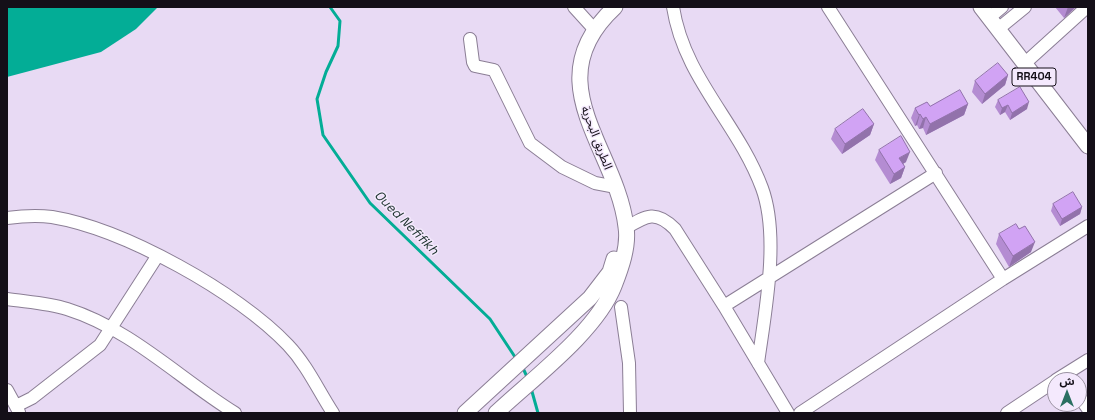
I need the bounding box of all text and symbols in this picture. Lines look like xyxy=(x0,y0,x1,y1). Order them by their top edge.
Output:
road number: RR404 xyxy=(1012,68,1056,86)
street label: الطريق البحرية xyxy=(577,104,615,172)
water label: Oued Nefifikh xyxy=(371,188,441,258)
north arrow xyxy=(1047,372,1087,412)
text: ش xyxy=(1059,374,1075,388)

